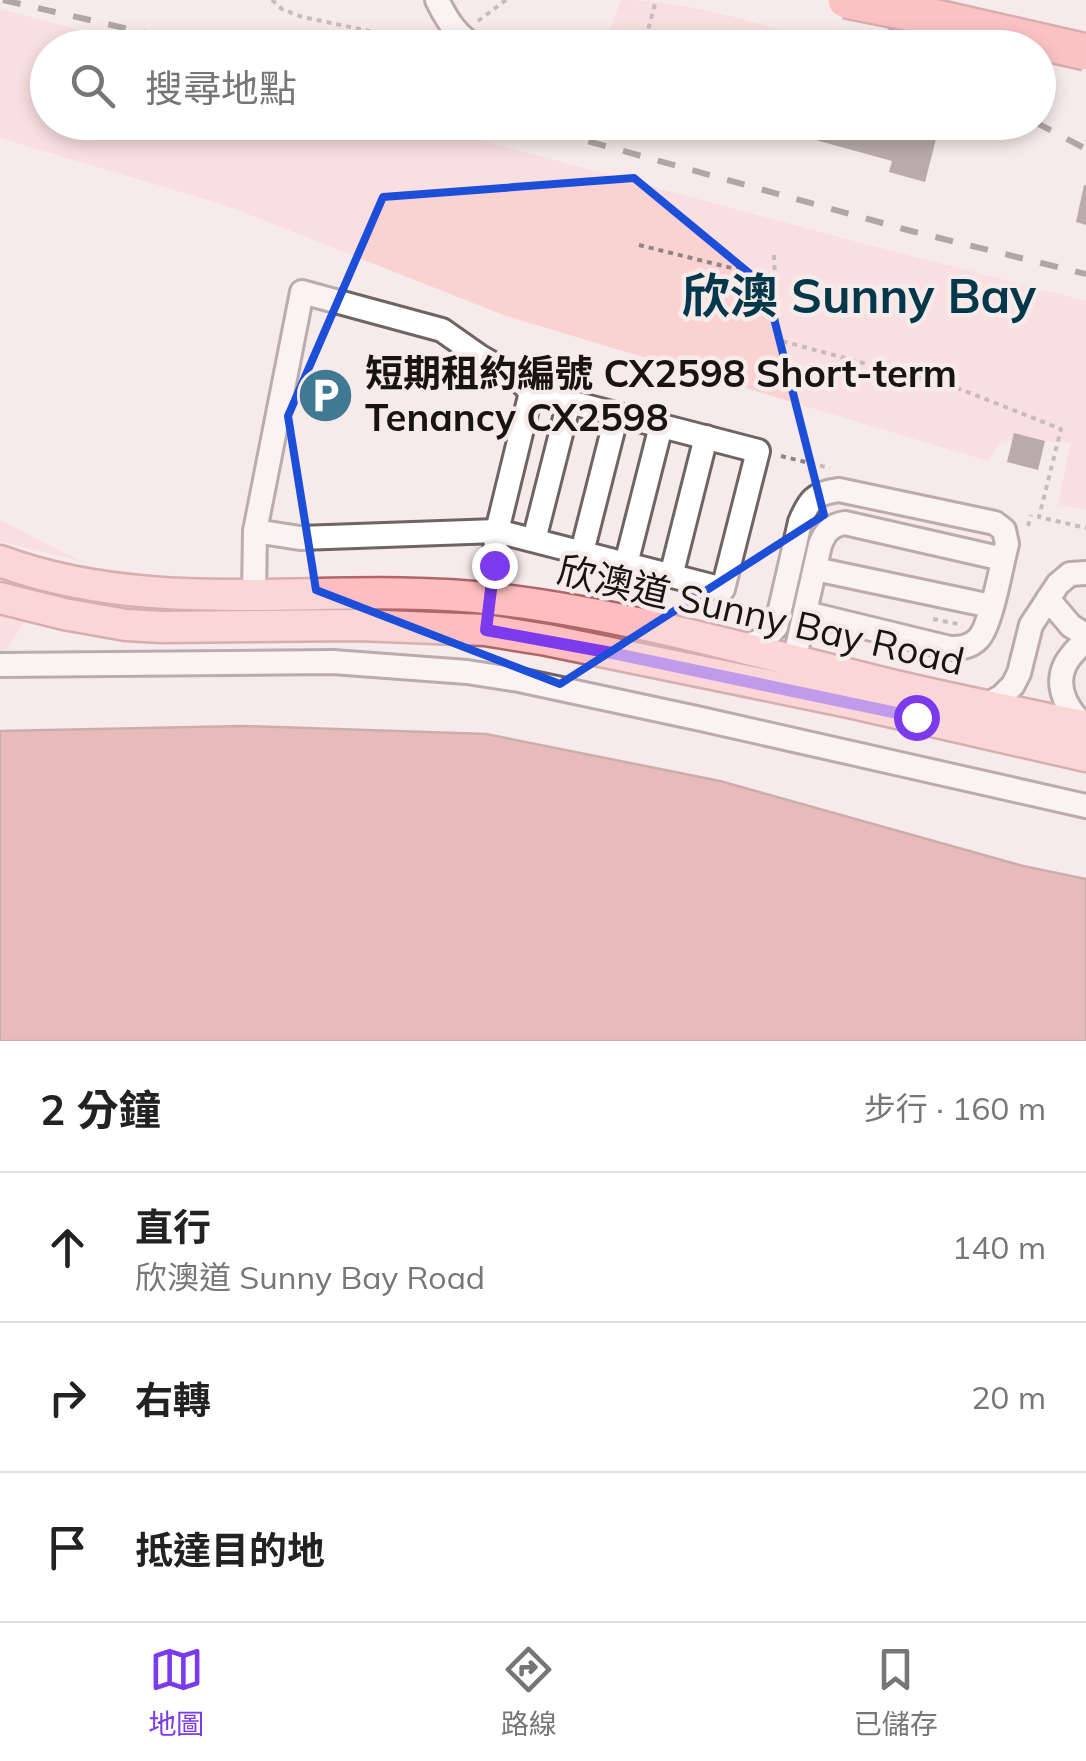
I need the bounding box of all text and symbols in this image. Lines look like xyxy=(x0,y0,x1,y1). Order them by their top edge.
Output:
search box xyxy=(30,30,1056,140)
icon: search xyxy=(65,58,120,113)
text: 搜尋地點 xyxy=(145,64,297,112)
district label: 欣澳 Sunny Bay xyxy=(682,265,1037,325)
place label: 短期租約編號 CX2598 Short-term Tenancy CX2598 xyxy=(365,349,957,441)
parking icon: 短期租約編號 CX2598 Short-term Tenancy CX2598 xyxy=(296,365,356,425)
route end xyxy=(472,543,518,589)
street label: 欣澳道 Sunny Bay Road xyxy=(553,545,969,685)
route start xyxy=(894,695,940,741)
text: 2 分鐘 xyxy=(40,1083,161,1136)
text: 步行 · 160 m xyxy=(864,1088,1046,1128)
text: 直行 xyxy=(135,1203,211,1251)
icon: ahead xyxy=(40,1220,95,1275)
text: 140 m xyxy=(952,1227,1046,1267)
text: 欣澳道 Sunny Bay Road xyxy=(135,1257,485,1297)
icon: right xyxy=(40,1370,95,1425)
text: 右轉 xyxy=(135,1376,211,1424)
text: 20 m xyxy=(971,1377,1046,1417)
icon: arrive xyxy=(40,1520,95,1575)
text: 抵達目的地 xyxy=(135,1526,325,1574)
tab: 地圖 xyxy=(148,1642,204,1742)
tab: 路線 xyxy=(501,1642,557,1742)
tab: 已儲存 xyxy=(854,1642,938,1742)

